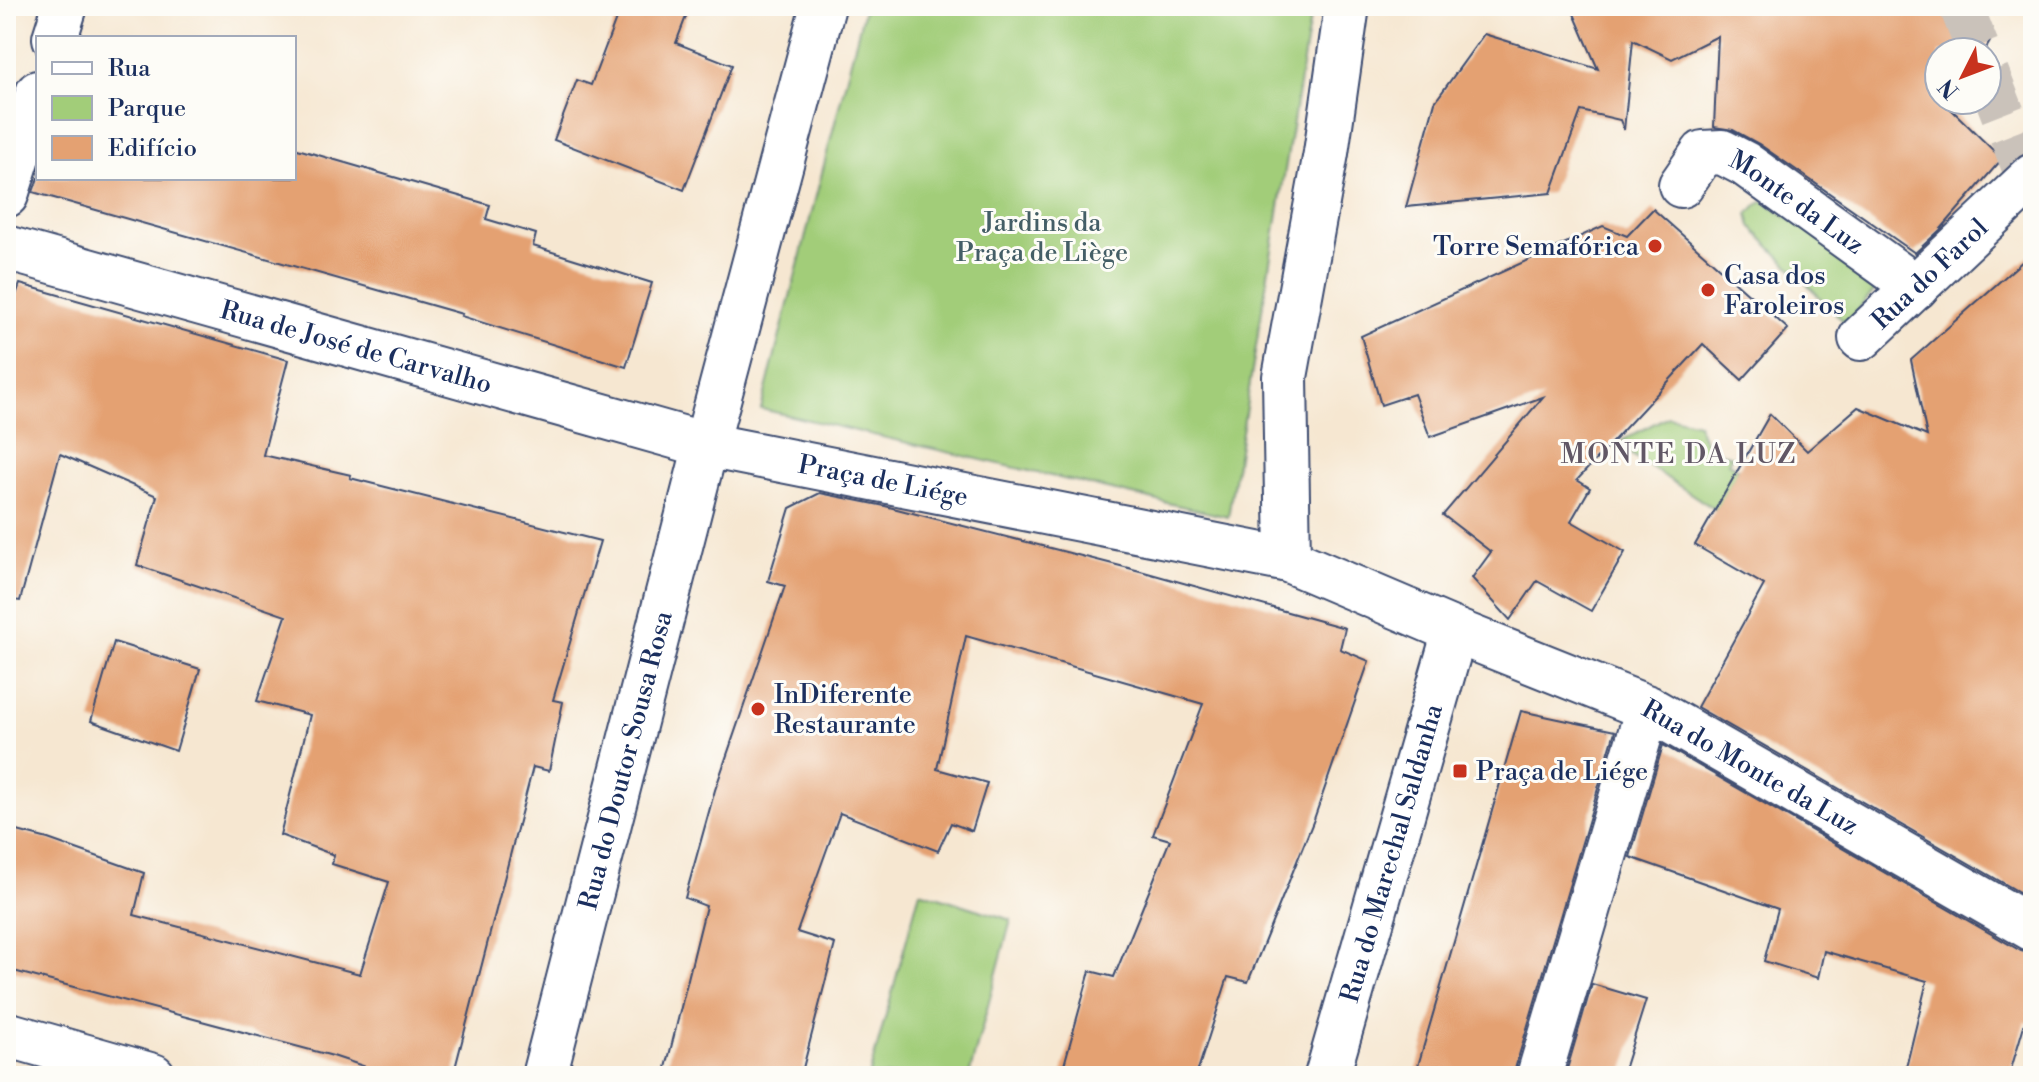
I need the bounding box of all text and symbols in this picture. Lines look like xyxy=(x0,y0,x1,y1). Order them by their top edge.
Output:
legend xyxy=(36,36,296,180)
north arrow xyxy=(1923,36,2003,116)
text: Rua xyxy=(108,54,151,84)
text: N xyxy=(1933,72,1965,104)
text: Parque xyxy=(108,94,186,124)
text: Edifício xyxy=(108,134,197,164)
street label: Monte da Luz xyxy=(1724,144,1870,262)
park label: Jardins da Praça de Liège xyxy=(956,207,1128,269)
street label: Rua do Farol xyxy=(1865,212,1995,337)
place label: Torre Semafórica xyxy=(1433,231,1640,263)
marker: Torre Semafórica xyxy=(1646,237,1664,255)
place label: Casa dos Faroleiros xyxy=(1724,260,1844,322)
marker: Casa dos Faroleiros xyxy=(1699,281,1717,299)
street label: Rua de José de Carvalho xyxy=(217,294,496,401)
district label: MONTE DA LUZ xyxy=(1561,437,1797,472)
street label: Praça de Liége xyxy=(796,449,971,513)
street label: Rua do Doutor Sousa Rosa xyxy=(572,607,680,913)
place label: InDiferente Restaurante xyxy=(774,679,916,741)
street label: Rua do Monte da Luz xyxy=(1636,693,1864,842)
marker: InDiferente Restaurante xyxy=(749,700,767,718)
street label: Rua do Marechal Saldanha xyxy=(1334,700,1450,1006)
place label: Praça de Liége xyxy=(1476,756,1648,788)
marker: Praça de Liége xyxy=(1451,762,1469,780)

